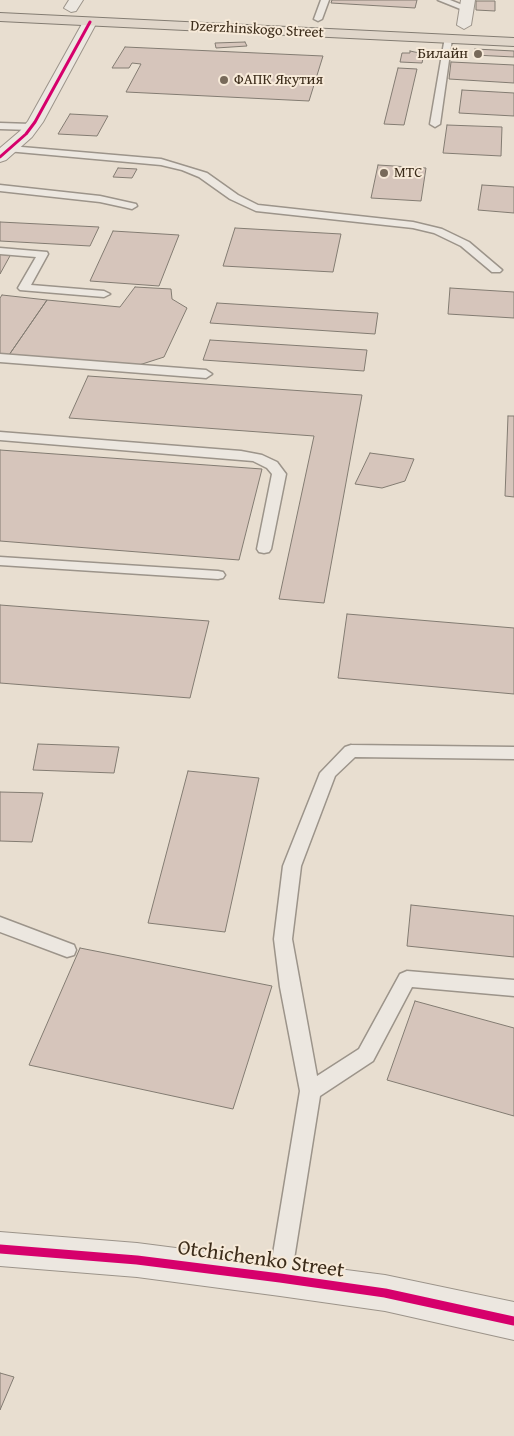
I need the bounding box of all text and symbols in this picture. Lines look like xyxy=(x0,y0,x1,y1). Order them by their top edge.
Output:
street label: Dzerzhinskogo Street xyxy=(190,18,324,42)
place label: Билайн xyxy=(418,45,468,63)
marker: Билайн xyxy=(472,48,484,60)
place label: ФАПК Якутия xyxy=(234,71,323,89)
marker: ФАПК Якутия xyxy=(218,74,230,86)
place label: МТС xyxy=(394,164,422,182)
marker: МТС xyxy=(378,167,390,179)
street label: Otchichenko Street xyxy=(176,1236,346,1284)

